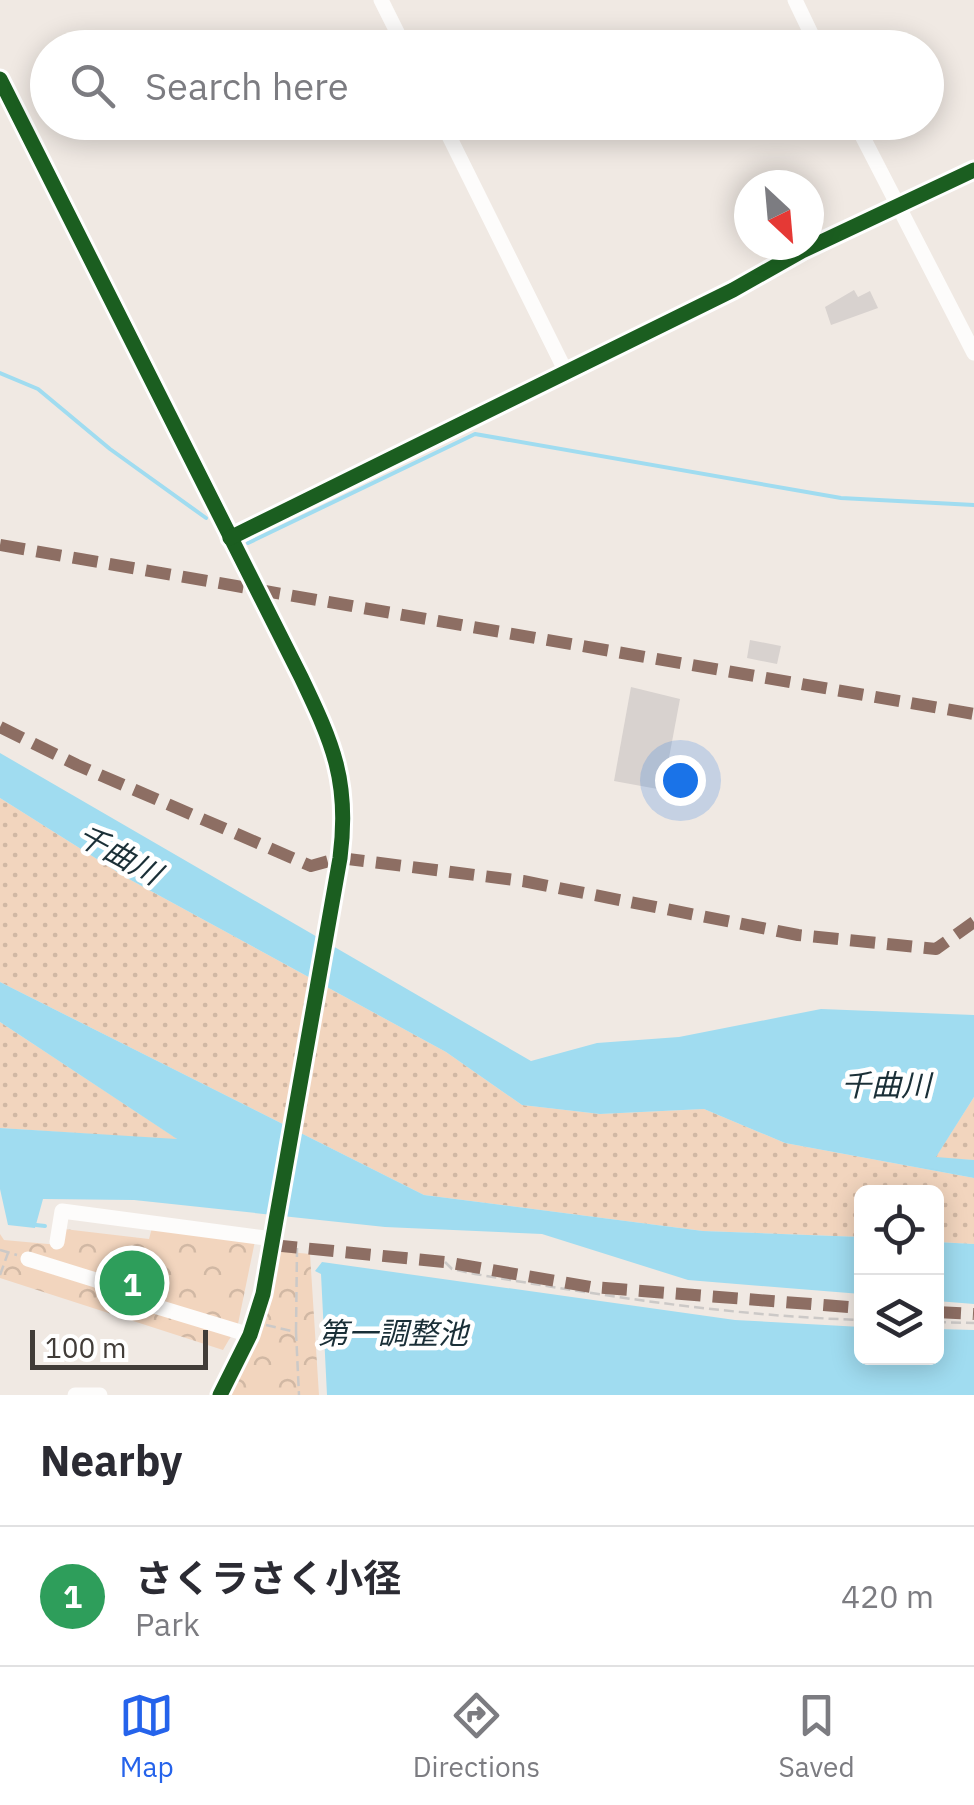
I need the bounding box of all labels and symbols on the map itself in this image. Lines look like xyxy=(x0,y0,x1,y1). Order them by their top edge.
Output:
north arrow xyxy=(734,170,824,260)
your location xyxy=(655,755,706,806)
water label: 千曲川 xyxy=(71,815,171,894)
water label: 千曲川 xyxy=(841,1065,934,1104)
pin: 1 xyxy=(100,1246,164,1320)
water label: 第一調整池 xyxy=(318,1313,471,1352)
scale bar xyxy=(30,1325,208,1370)

